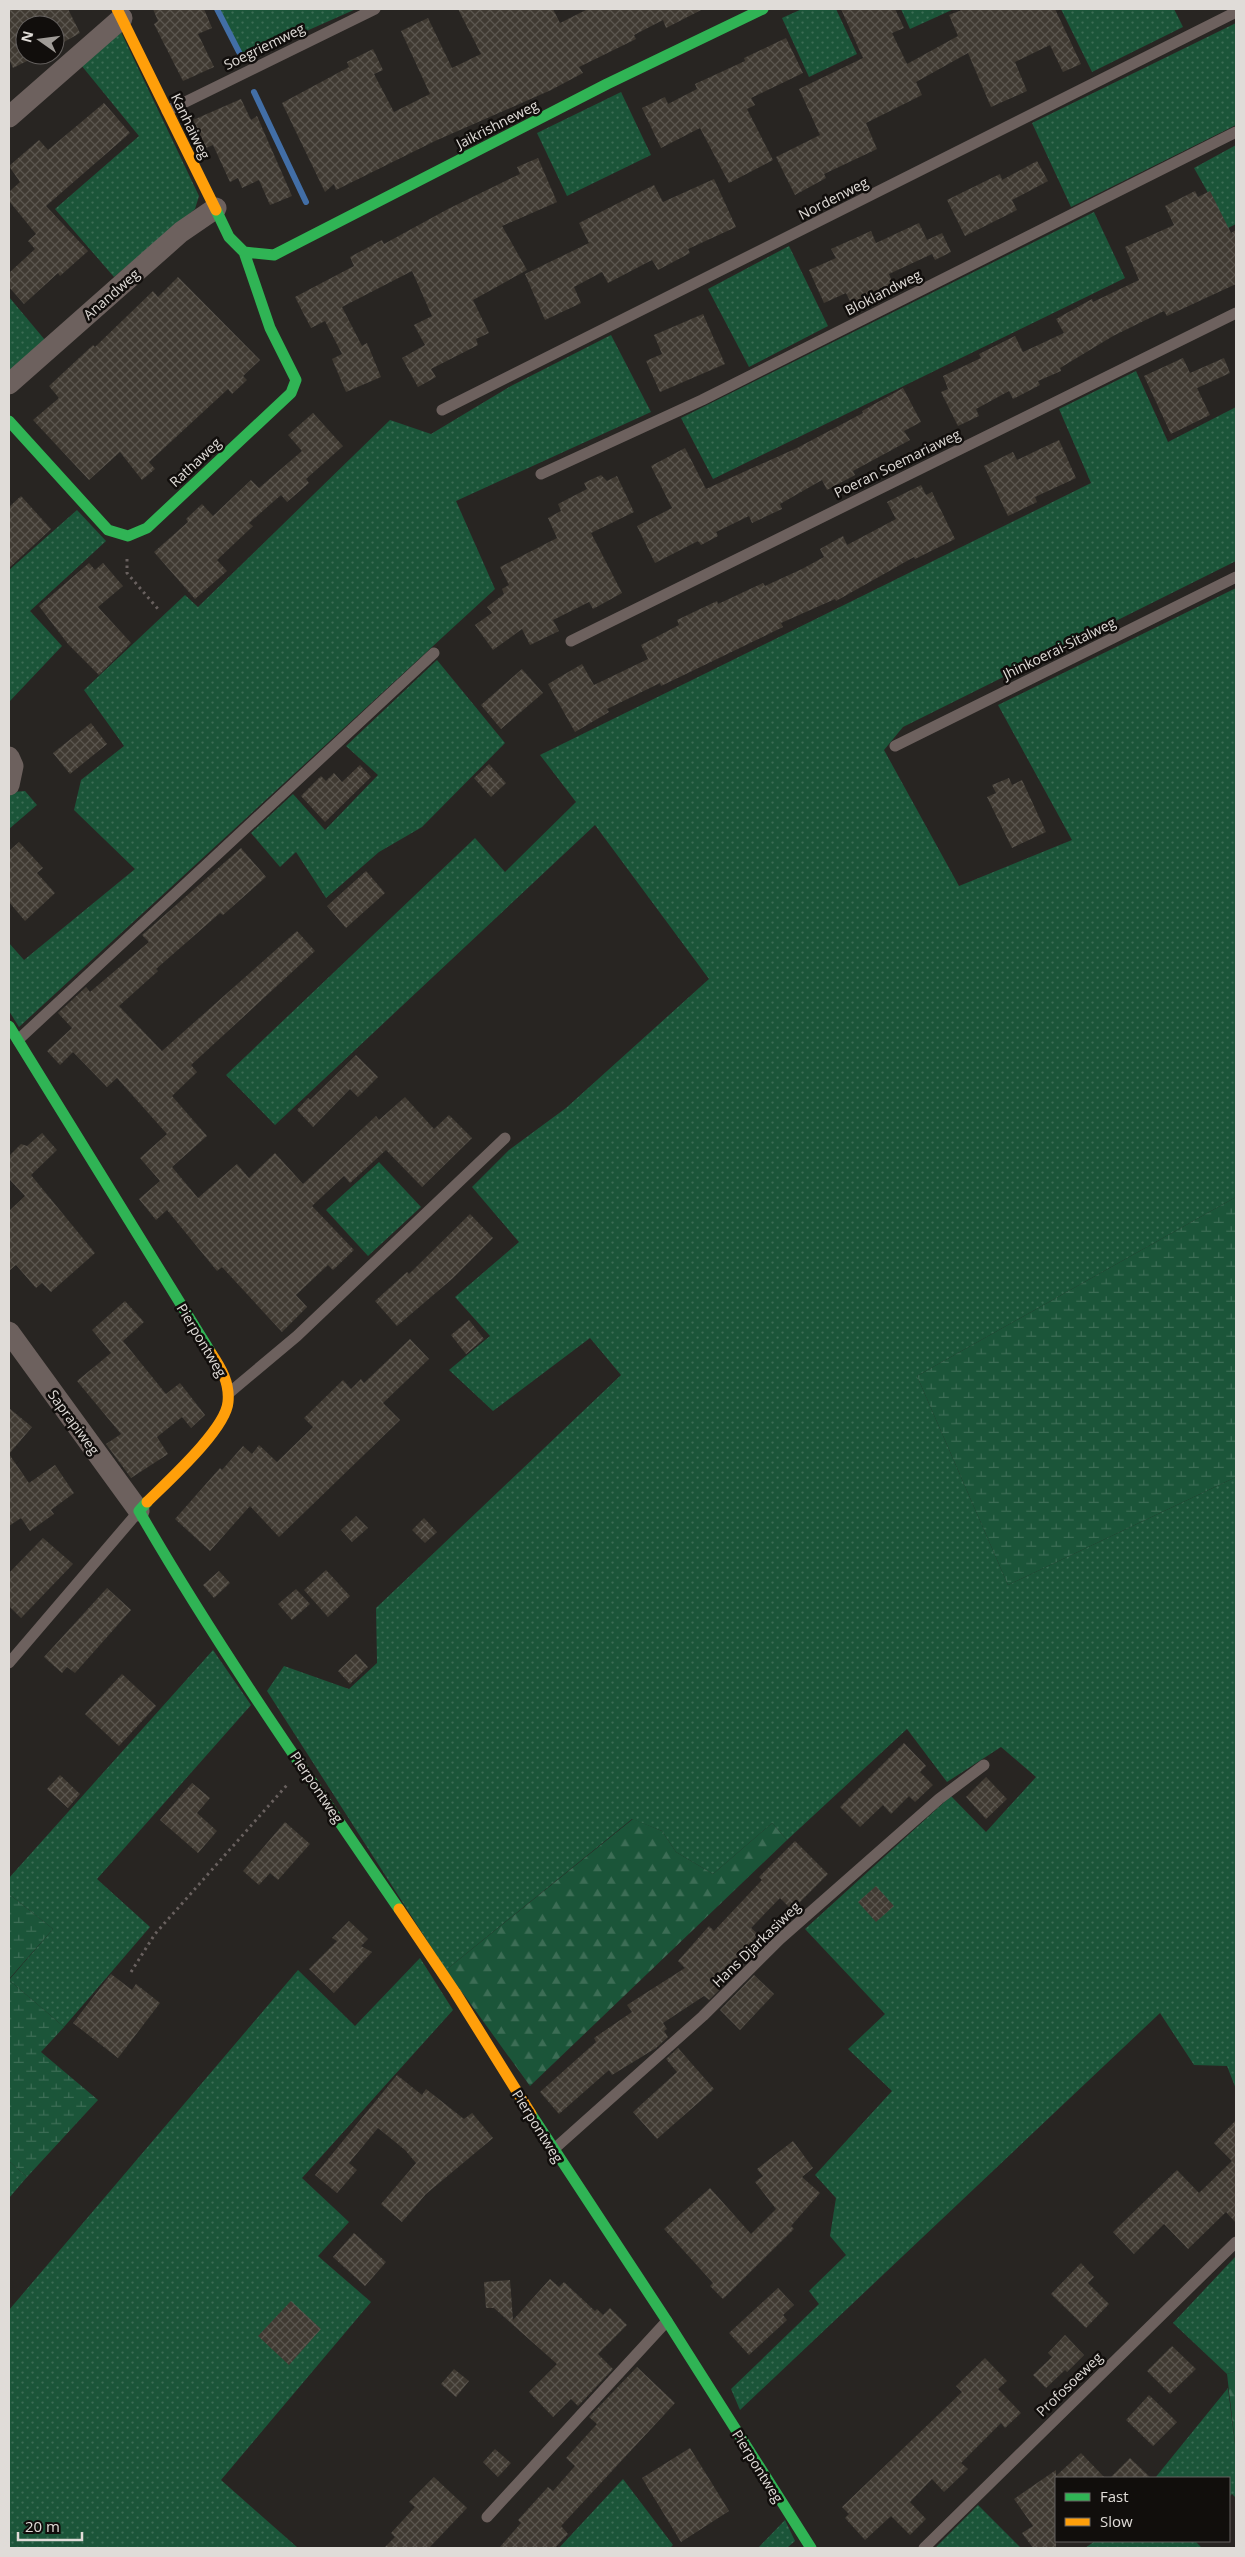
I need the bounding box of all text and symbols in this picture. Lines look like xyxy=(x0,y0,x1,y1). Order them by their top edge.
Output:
north arrow xyxy=(15,15,65,65)
street label: Soegriemweg xyxy=(220,18,308,74)
text: N xyxy=(16,29,37,45)
street label: Kanhaiweg xyxy=(167,90,215,162)
street label: Jaikrishneweg xyxy=(451,95,542,154)
street label: Nordenweg xyxy=(795,172,872,224)
street label: Anandweg xyxy=(79,264,143,324)
street label: Bloklandweg xyxy=(842,264,925,319)
street label: Poeran Soemariaweg xyxy=(831,424,964,502)
street label: Rathaweg xyxy=(165,433,225,491)
street label: Jhinkoerai-Sitalweg xyxy=(998,612,1119,684)
street label: Pierpontweg xyxy=(173,1300,232,1381)
street label: Saprapiweg xyxy=(44,1386,104,1459)
street label: Pierpontweg xyxy=(286,1748,348,1827)
street label: Hans Djarkasiweg xyxy=(708,1897,805,1991)
street label: Pierpontweg xyxy=(508,2086,568,2166)
street label: Profosoeweg xyxy=(1032,2347,1106,2420)
street label: Pierpontweg xyxy=(728,2426,788,2506)
legend xyxy=(1055,2477,1230,2542)
text: Fast xyxy=(1100,2486,1129,2506)
scale bar xyxy=(18,2510,81,2542)
text: Slow xyxy=(1100,2511,1133,2531)
text: 20 m xyxy=(25,2516,60,2536)

